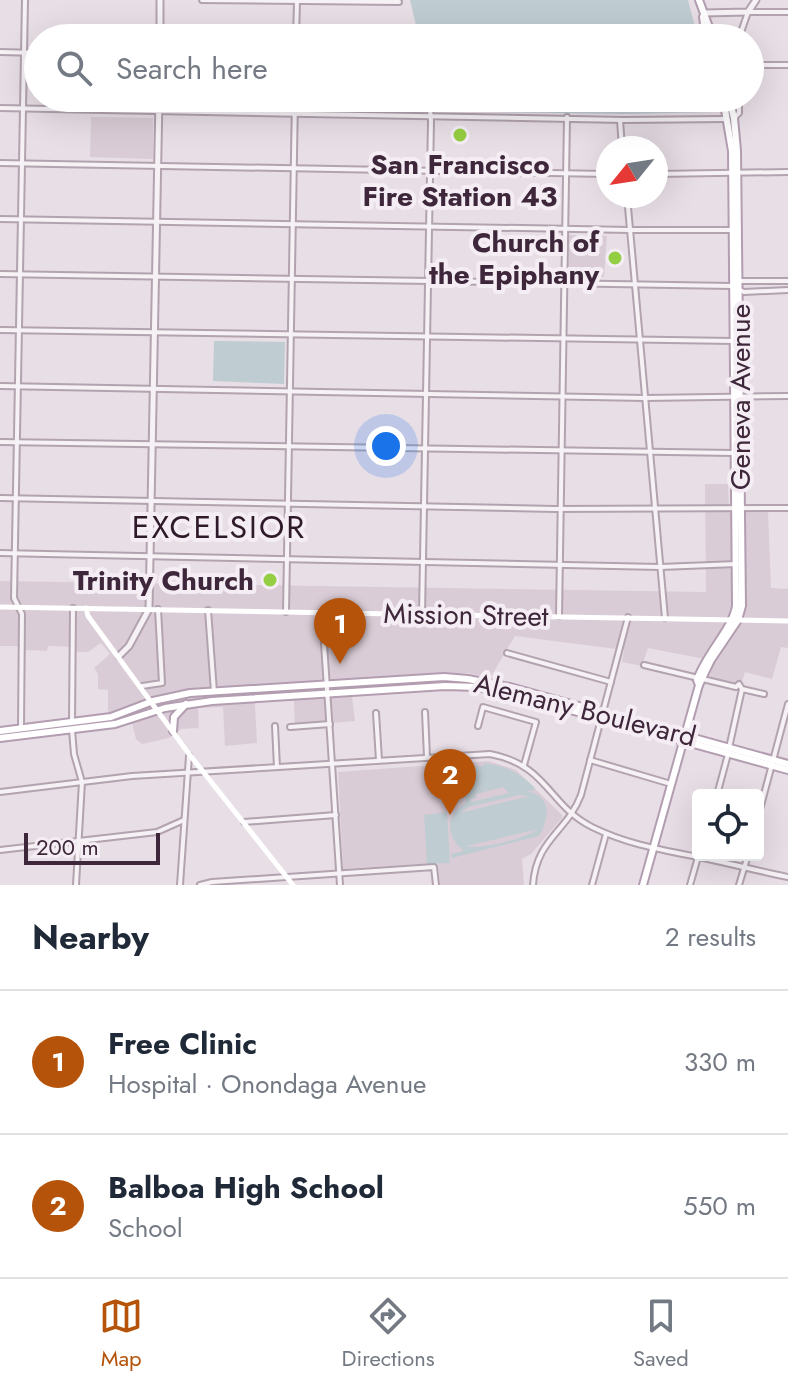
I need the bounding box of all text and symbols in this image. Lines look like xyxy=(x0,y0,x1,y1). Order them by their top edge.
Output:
search box xyxy=(24,24,764,112)
icon: search xyxy=(52,46,96,90)
text: Search here xyxy=(116,47,268,90)
marker: San Francisco Fire Station 43 xyxy=(451,126,469,144)
north arrow xyxy=(596,136,668,208)
place label: San Francisco Fire Station 43 xyxy=(363,144,557,217)
place label: Church of the Epiphany xyxy=(429,222,600,295)
marker: Church of the Epiphany xyxy=(606,249,624,267)
street label: Geneva Avenue xyxy=(720,304,761,490)
your location xyxy=(366,426,406,466)
district label: EXCELSIOR xyxy=(132,504,306,550)
place label: Trinity Church xyxy=(73,560,254,601)
marker: Trinity Church xyxy=(261,571,279,589)
street label: Mission Street xyxy=(383,593,549,637)
pin: 1 xyxy=(314,598,366,664)
street label: Alemany Boulevard xyxy=(470,663,700,757)
pin: 2 xyxy=(424,749,476,815)
map controls xyxy=(692,789,764,861)
button: locate xyxy=(692,789,764,861)
scale bar xyxy=(24,829,160,865)
text: 200 m xyxy=(36,831,99,863)
text: Nearby xyxy=(32,913,149,962)
text: 2 results xyxy=(665,918,756,956)
text: Free Clinic xyxy=(108,1022,257,1065)
text: 1 xyxy=(51,1043,65,1081)
text: 330 m xyxy=(684,1043,756,1081)
text: Hospital · Onondaga Avenue xyxy=(108,1065,426,1103)
text: Balboa High School xyxy=(108,1166,384,1209)
text: 2 xyxy=(49,1187,67,1225)
text: 550 m xyxy=(683,1187,756,1225)
text: School xyxy=(108,1209,183,1247)
tab: Map xyxy=(99,1294,143,1374)
tab: Directions xyxy=(342,1294,435,1374)
tab: Saved xyxy=(633,1294,689,1374)

